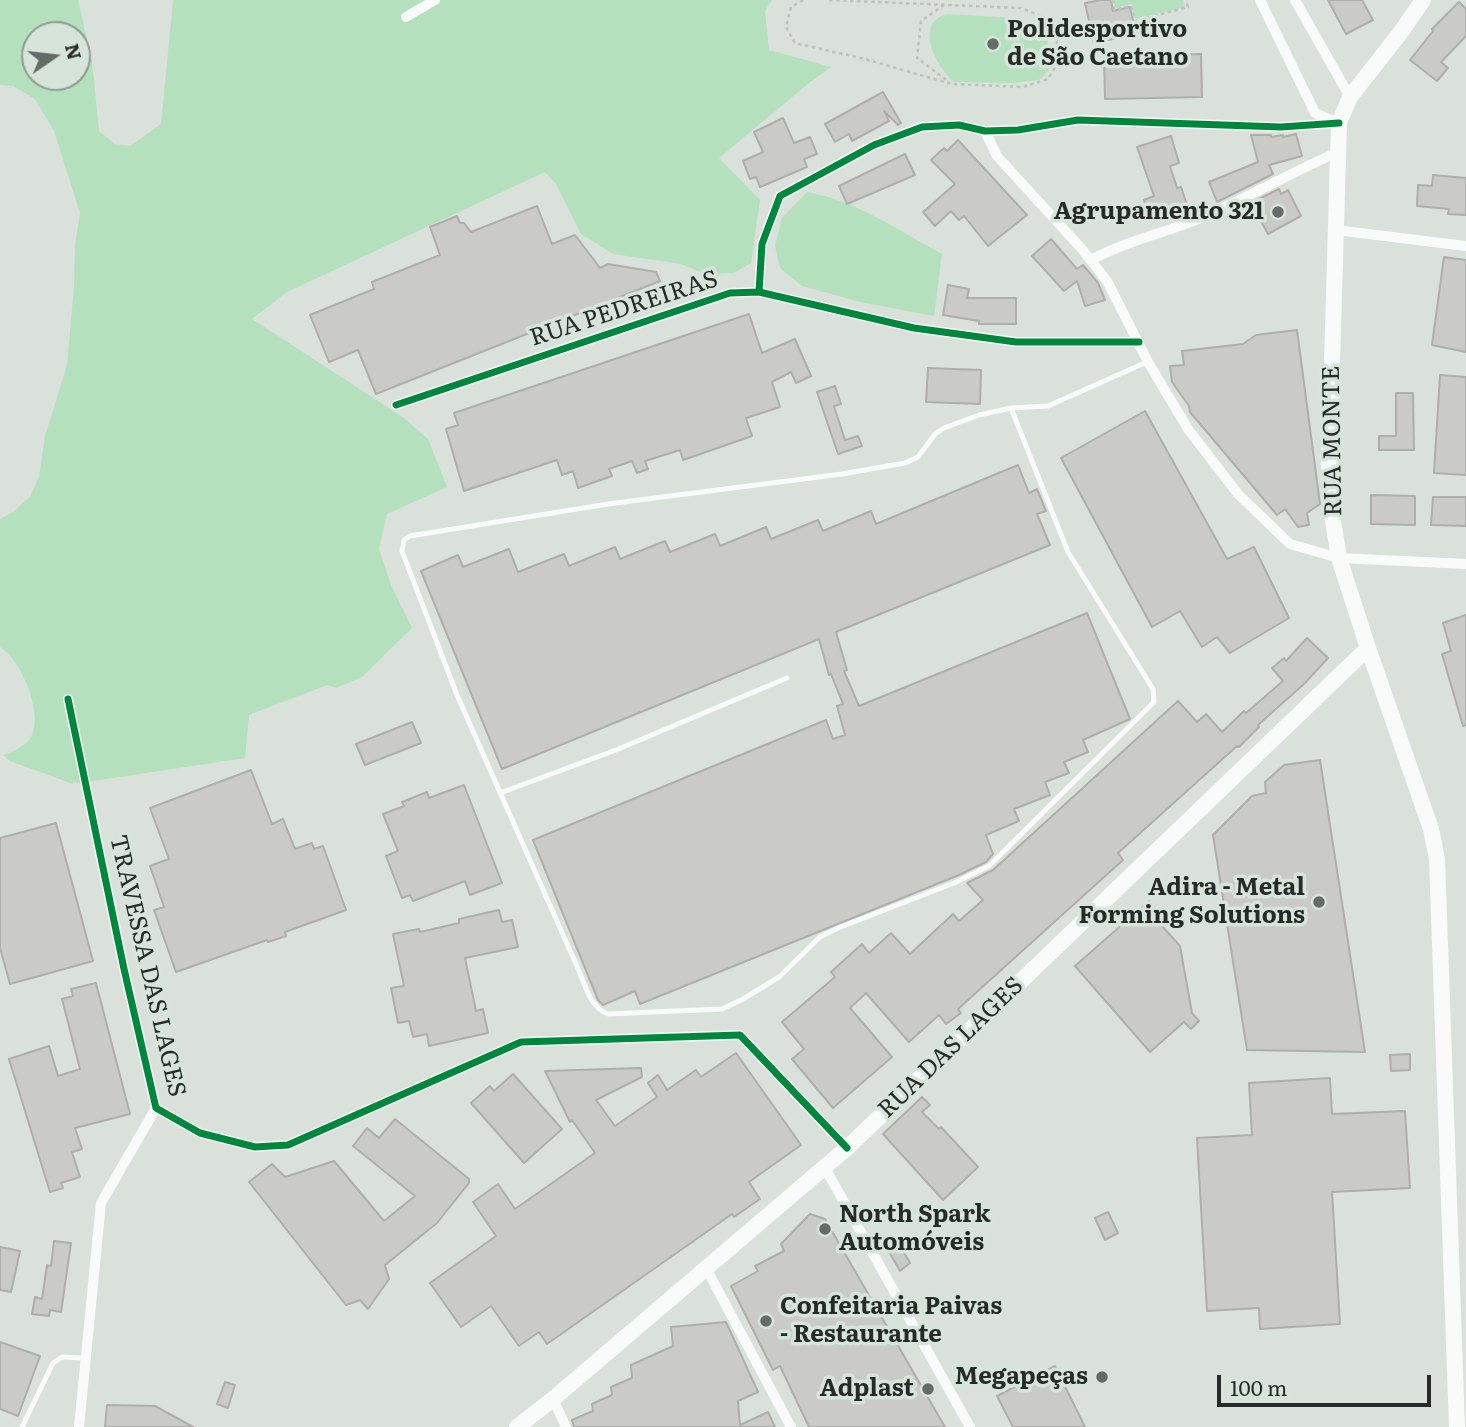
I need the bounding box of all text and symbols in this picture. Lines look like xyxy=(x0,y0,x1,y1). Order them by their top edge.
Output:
place label: Polidesportivo de São Caetano xyxy=(1007,16,1189,72)
north arrow xyxy=(21,21,91,91)
marker: Polidesportivo de São Caetano xyxy=(985,36,1001,52)
text: N xyxy=(59,40,90,63)
place label: Agrupamento 321 xyxy=(1054,198,1264,226)
marker: Agrupamento 321 xyxy=(1270,204,1286,220)
street label: RUA PEDREIRAS xyxy=(526,265,722,353)
street label: RUA MONTE xyxy=(1317,365,1349,517)
street label: TRAVESSA DAS LAGES xyxy=(103,832,191,1100)
place label: Adira - Metal Forming Solutions xyxy=(1078,874,1305,930)
marker: Adira - Metal Forming Solutions xyxy=(1311,894,1327,910)
street label: RUA DAS LAGES xyxy=(873,972,1029,1124)
place label: North Spark Automóveis xyxy=(839,1201,991,1257)
marker: North Spark Automóveis xyxy=(817,1221,833,1237)
place label: Confeitaria Paivas - Restaurante xyxy=(780,1293,1002,1349)
marker: Confeitaria Paivas - Restaurante xyxy=(758,1313,774,1329)
scale bar xyxy=(1221,1360,1434,1404)
place label: Megapeças xyxy=(955,1363,1088,1391)
marker: Megapeças xyxy=(1094,1369,1110,1385)
text: 100 m xyxy=(1230,1371,1287,1402)
place label: Adplast xyxy=(820,1375,914,1403)
marker: Adplast xyxy=(920,1381,936,1397)

